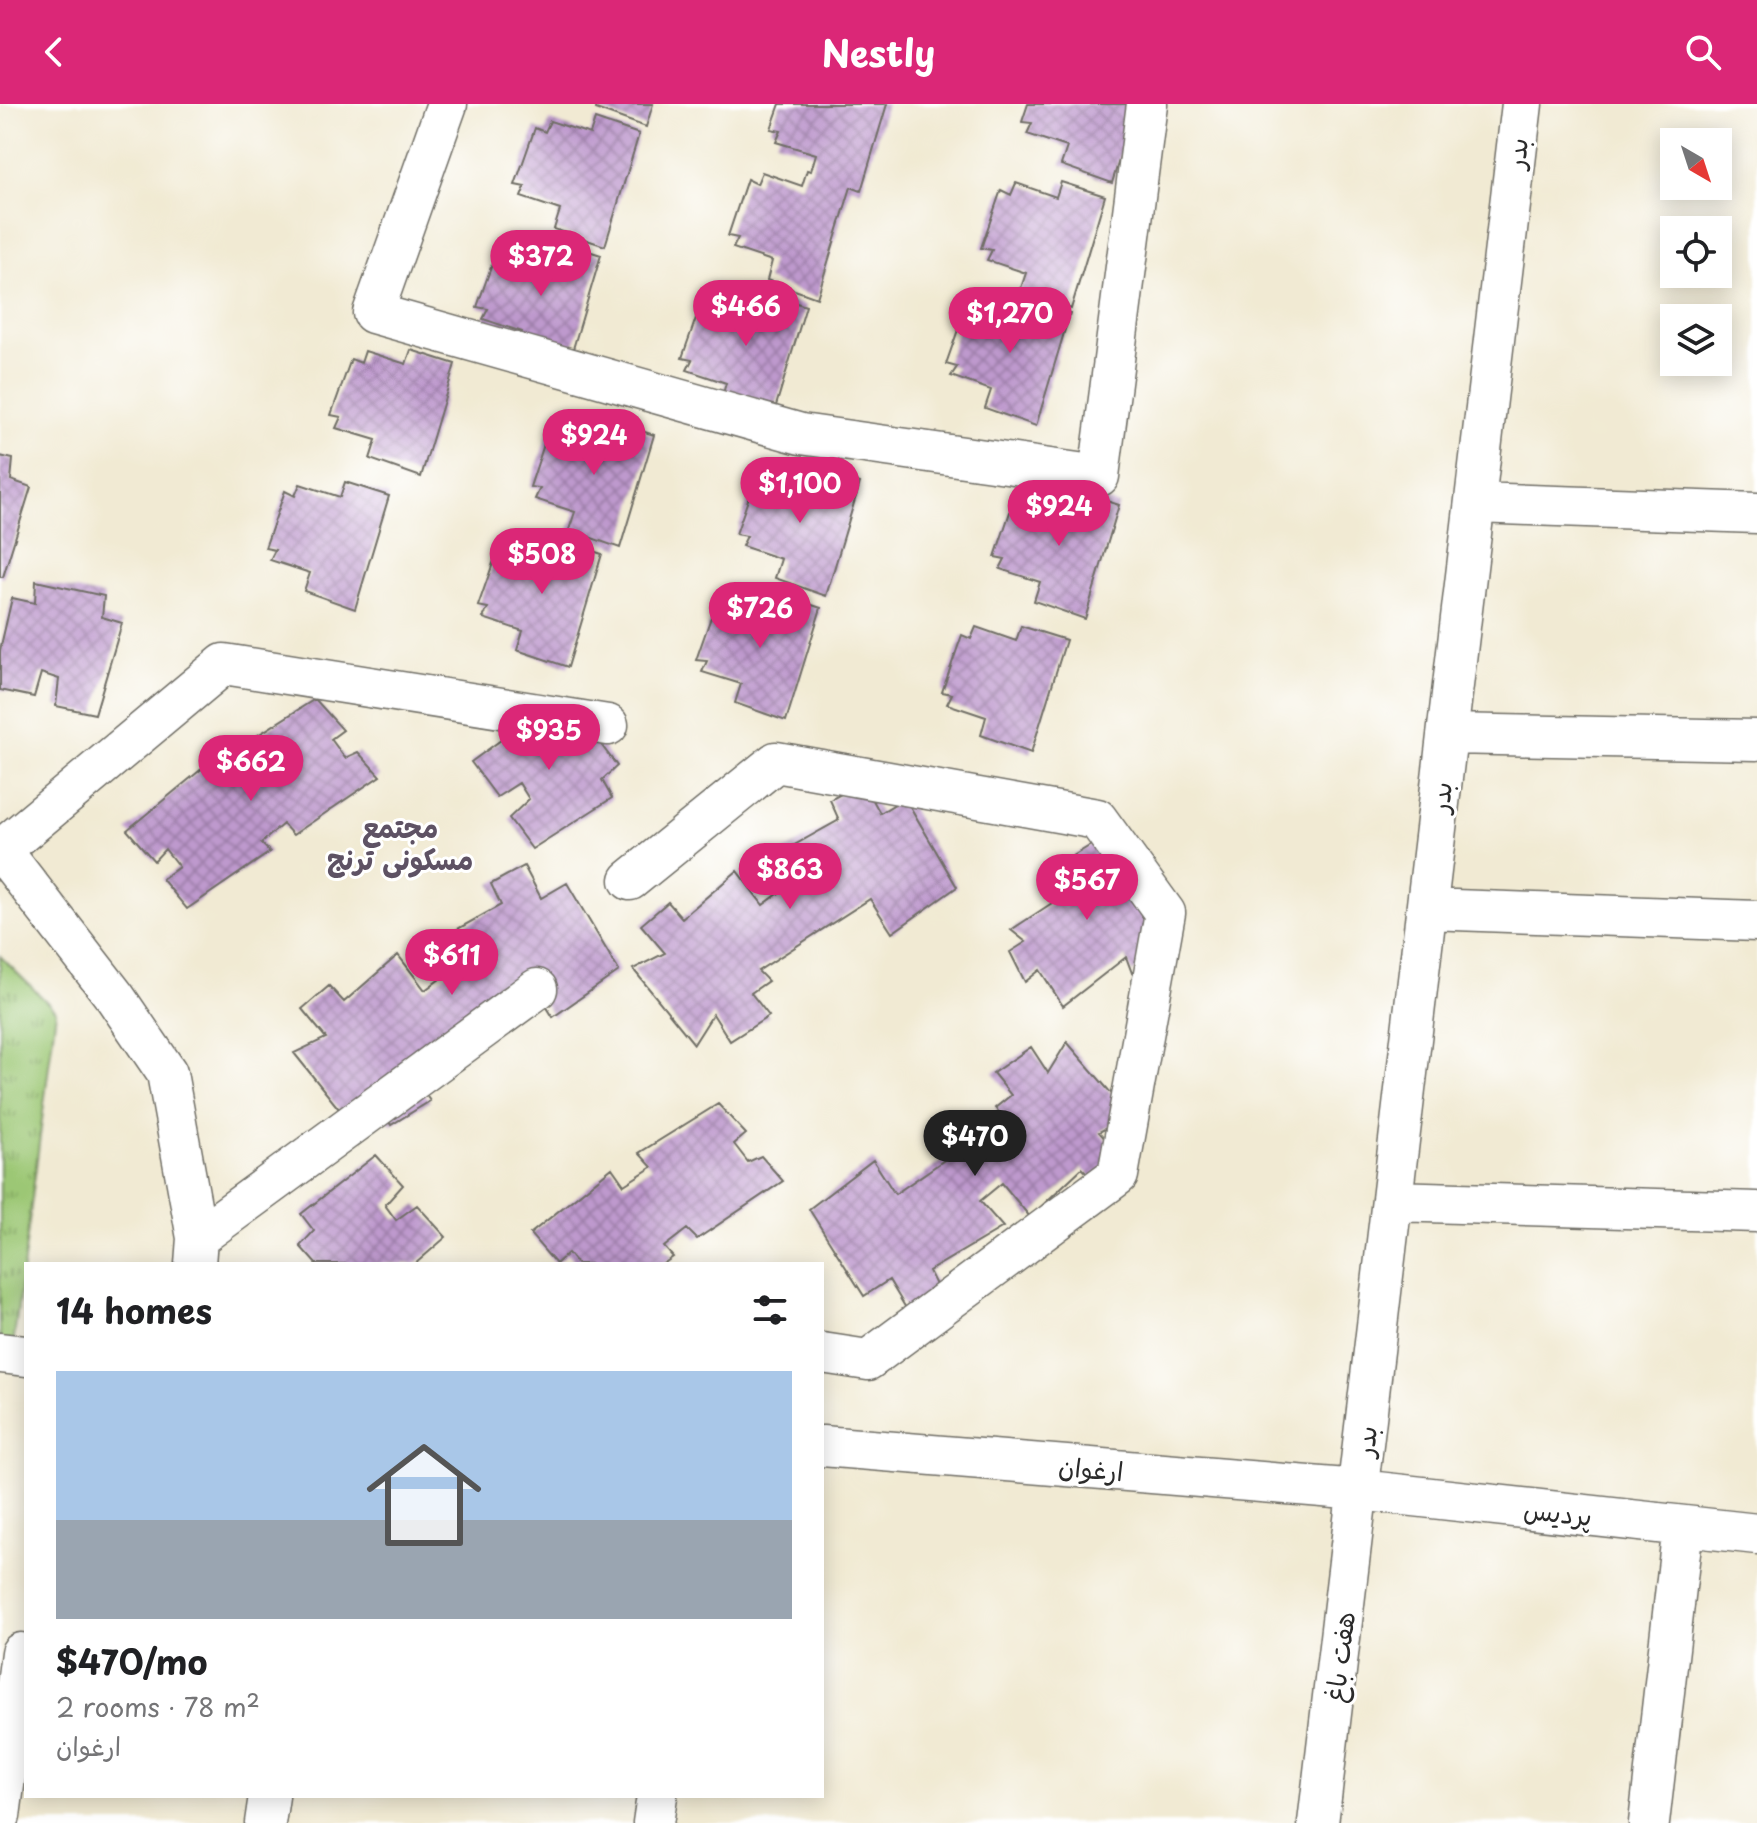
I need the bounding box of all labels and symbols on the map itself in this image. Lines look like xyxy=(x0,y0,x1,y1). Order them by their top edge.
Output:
north arrow xyxy=(1660,128,1732,200)
street label: بدر xyxy=(1495,135,1537,173)
pin: $372 xyxy=(494,230,588,298)
pin: $466 xyxy=(699,280,793,348)
pin: $1,270 xyxy=(945,287,1075,355)
pin: $924 xyxy=(547,409,641,477)
pin: $1,100 xyxy=(735,457,865,525)
pin: $924 xyxy=(1012,480,1106,548)
pin: $508 xyxy=(495,528,589,596)
pin: $726 xyxy=(713,582,807,650)
pin: $935 xyxy=(502,704,596,772)
pin: $662 xyxy=(204,735,298,803)
street label: بدر xyxy=(1419,779,1461,817)
district label: مجتمع مسکونی ترنج xyxy=(327,805,473,880)
pin: $863 xyxy=(743,843,837,911)
pin: $567 xyxy=(1040,854,1134,922)
pin: $611 xyxy=(405,929,499,997)
pin: $470 xyxy=(928,1110,1022,1178)
street label: بدر xyxy=(1344,1423,1386,1461)
street label: ارغوان xyxy=(1057,1446,1125,1490)
street label: پردیس xyxy=(1522,1489,1594,1535)
street label: هفت باغ xyxy=(1314,1609,1364,1705)

